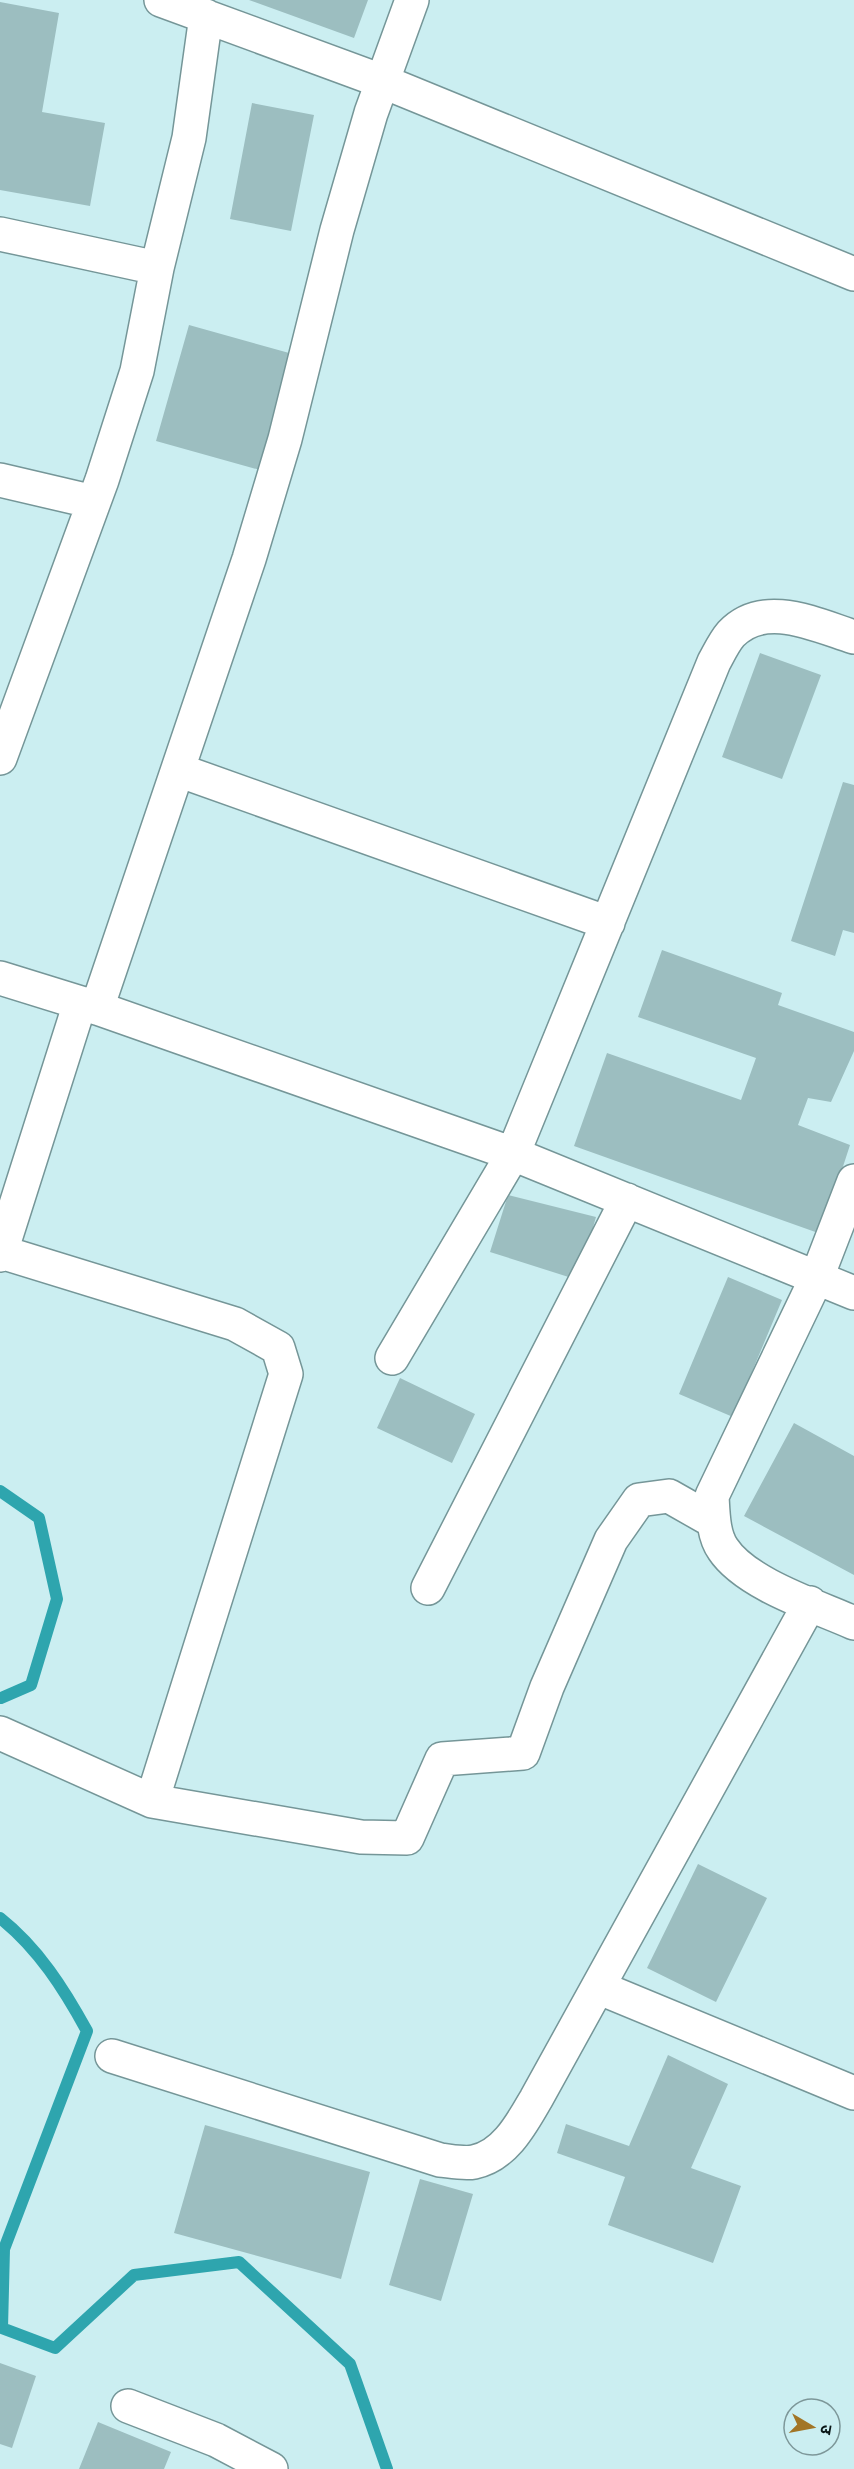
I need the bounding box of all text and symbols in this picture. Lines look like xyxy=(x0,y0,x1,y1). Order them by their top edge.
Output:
north arrow xyxy=(782,2397,842,2457)
text: उ xyxy=(816,2423,836,2436)

